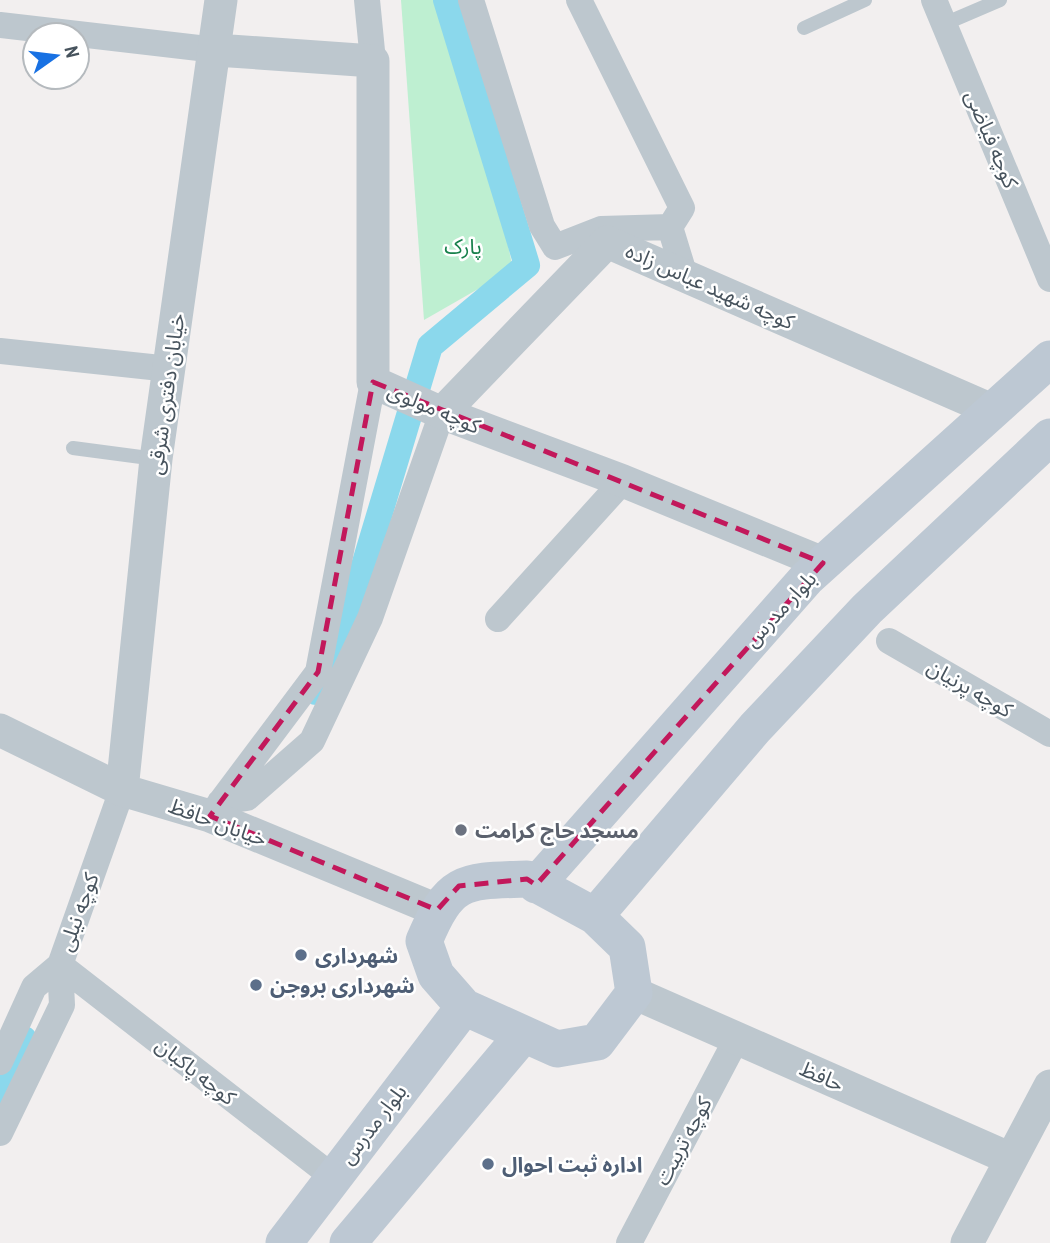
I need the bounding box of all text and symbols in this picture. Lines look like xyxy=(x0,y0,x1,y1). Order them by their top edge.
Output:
north arrow xyxy=(21,21,91,91)
text: N xyxy=(59,43,86,60)
street label: کوچه فیاضی xyxy=(958,86,1026,193)
park label: پارک xyxy=(444,232,482,261)
street label: کوچه شهید عباس زاده xyxy=(621,236,799,336)
street label: خیابان دفتری شرقی xyxy=(140,311,192,477)
street label: کوچه مولوی xyxy=(383,375,485,441)
street label: بلوار مدرس xyxy=(737,565,823,653)
street label: کوچه پرنیان xyxy=(922,652,1018,724)
street label: خیابان حافظ xyxy=(165,791,271,853)
place label: مسجد حاج کرامت xyxy=(475,816,639,846)
marker: مسجد حاج کرامت xyxy=(453,822,469,838)
street label: کوچه نیلی xyxy=(50,869,106,955)
place label: شهرداری xyxy=(315,941,398,970)
marker: شهرداری xyxy=(293,947,309,963)
place label: شهرداری بروجن xyxy=(270,971,415,1000)
marker: شهرداری بروجن xyxy=(248,977,264,993)
street label: کوچه پاکبان xyxy=(150,1030,242,1112)
street label: حافظ xyxy=(795,1054,849,1098)
street label: بلوار مدرس xyxy=(333,1078,413,1170)
street label: کوچه تربیت xyxy=(648,1091,719,1190)
place label: اداره ثبت احوال xyxy=(502,1150,642,1179)
marker: اداره ثبت احوال xyxy=(480,1156,496,1172)

